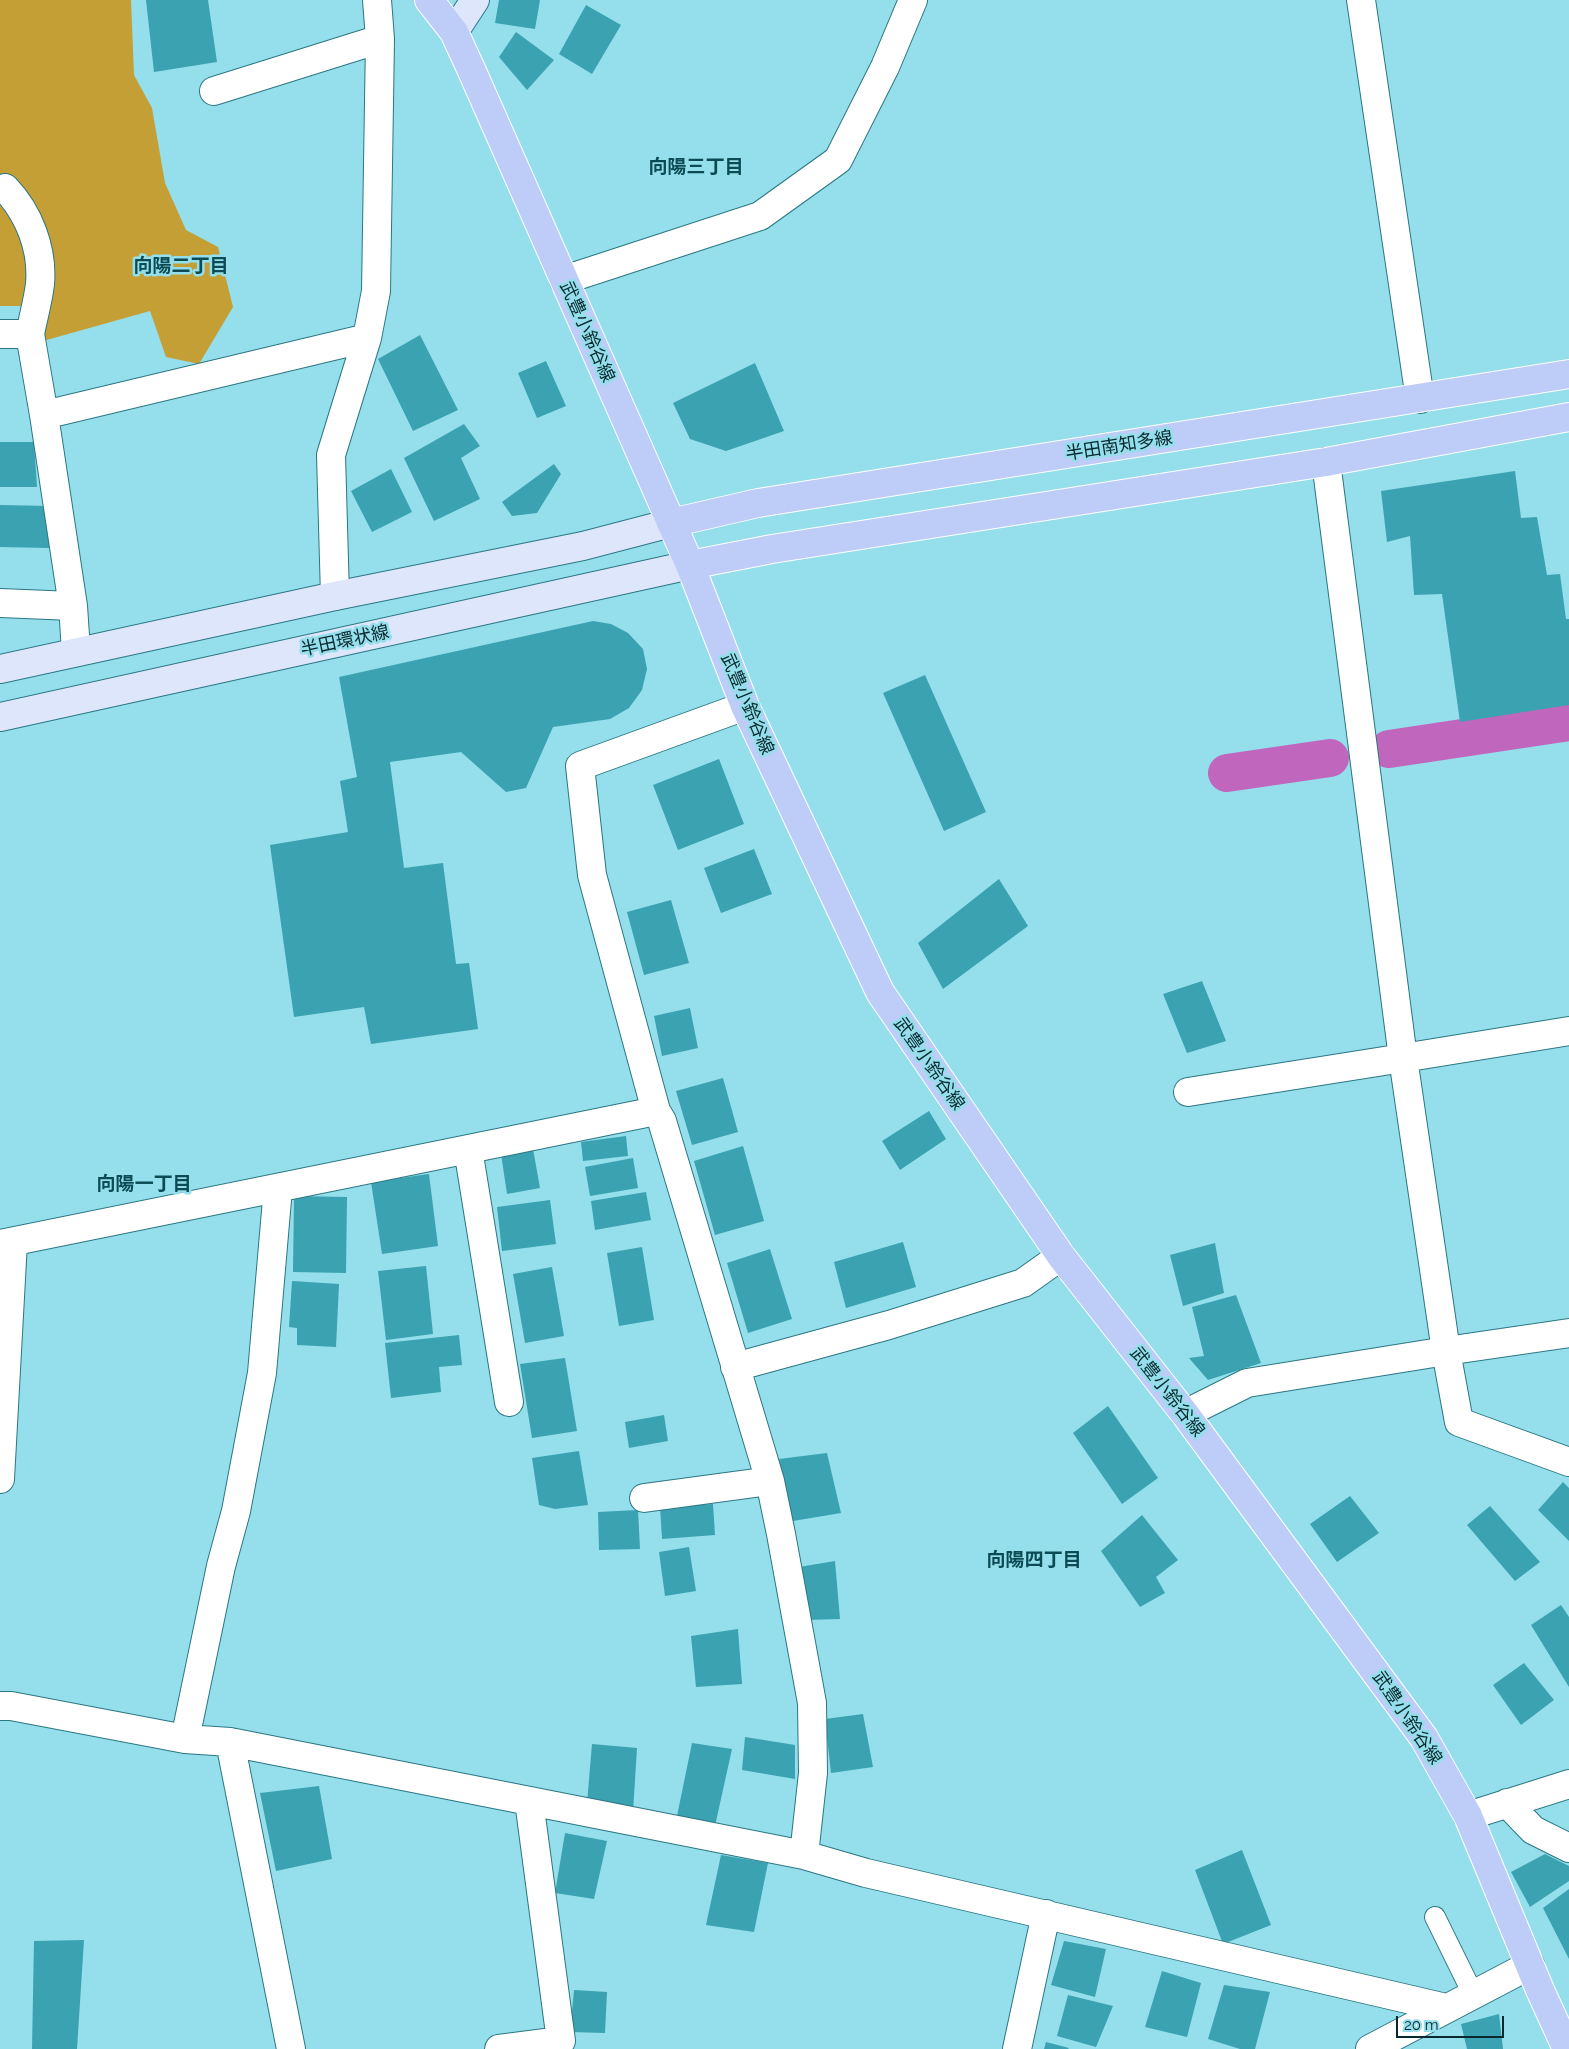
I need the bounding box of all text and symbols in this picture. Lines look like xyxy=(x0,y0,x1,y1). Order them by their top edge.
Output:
district label: 向陽三丁目 xyxy=(649,156,743,178)
district label: 向陽二丁目 xyxy=(134,255,228,277)
street label: 武豊小鈴谷線 xyxy=(555,278,619,386)
street label: 半田南知多線 xyxy=(1064,427,1174,465)
street label: 半田環状線 xyxy=(299,621,391,661)
street label: 武豊小鈴谷線 xyxy=(716,650,778,758)
street label: 武豊小鈴谷線 xyxy=(889,1014,969,1114)
district label: 向陽一丁目 xyxy=(97,1173,191,1195)
street label: 武豊小鈴谷線 xyxy=(1125,1343,1209,1441)
district label: 向陽四丁目 xyxy=(987,1549,1081,1571)
street label: 武豊小鈴谷線 xyxy=(1368,1667,1446,1769)
scale bar xyxy=(1399,2006,1506,2038)
text: 20 m xyxy=(1404,2016,1439,2034)

